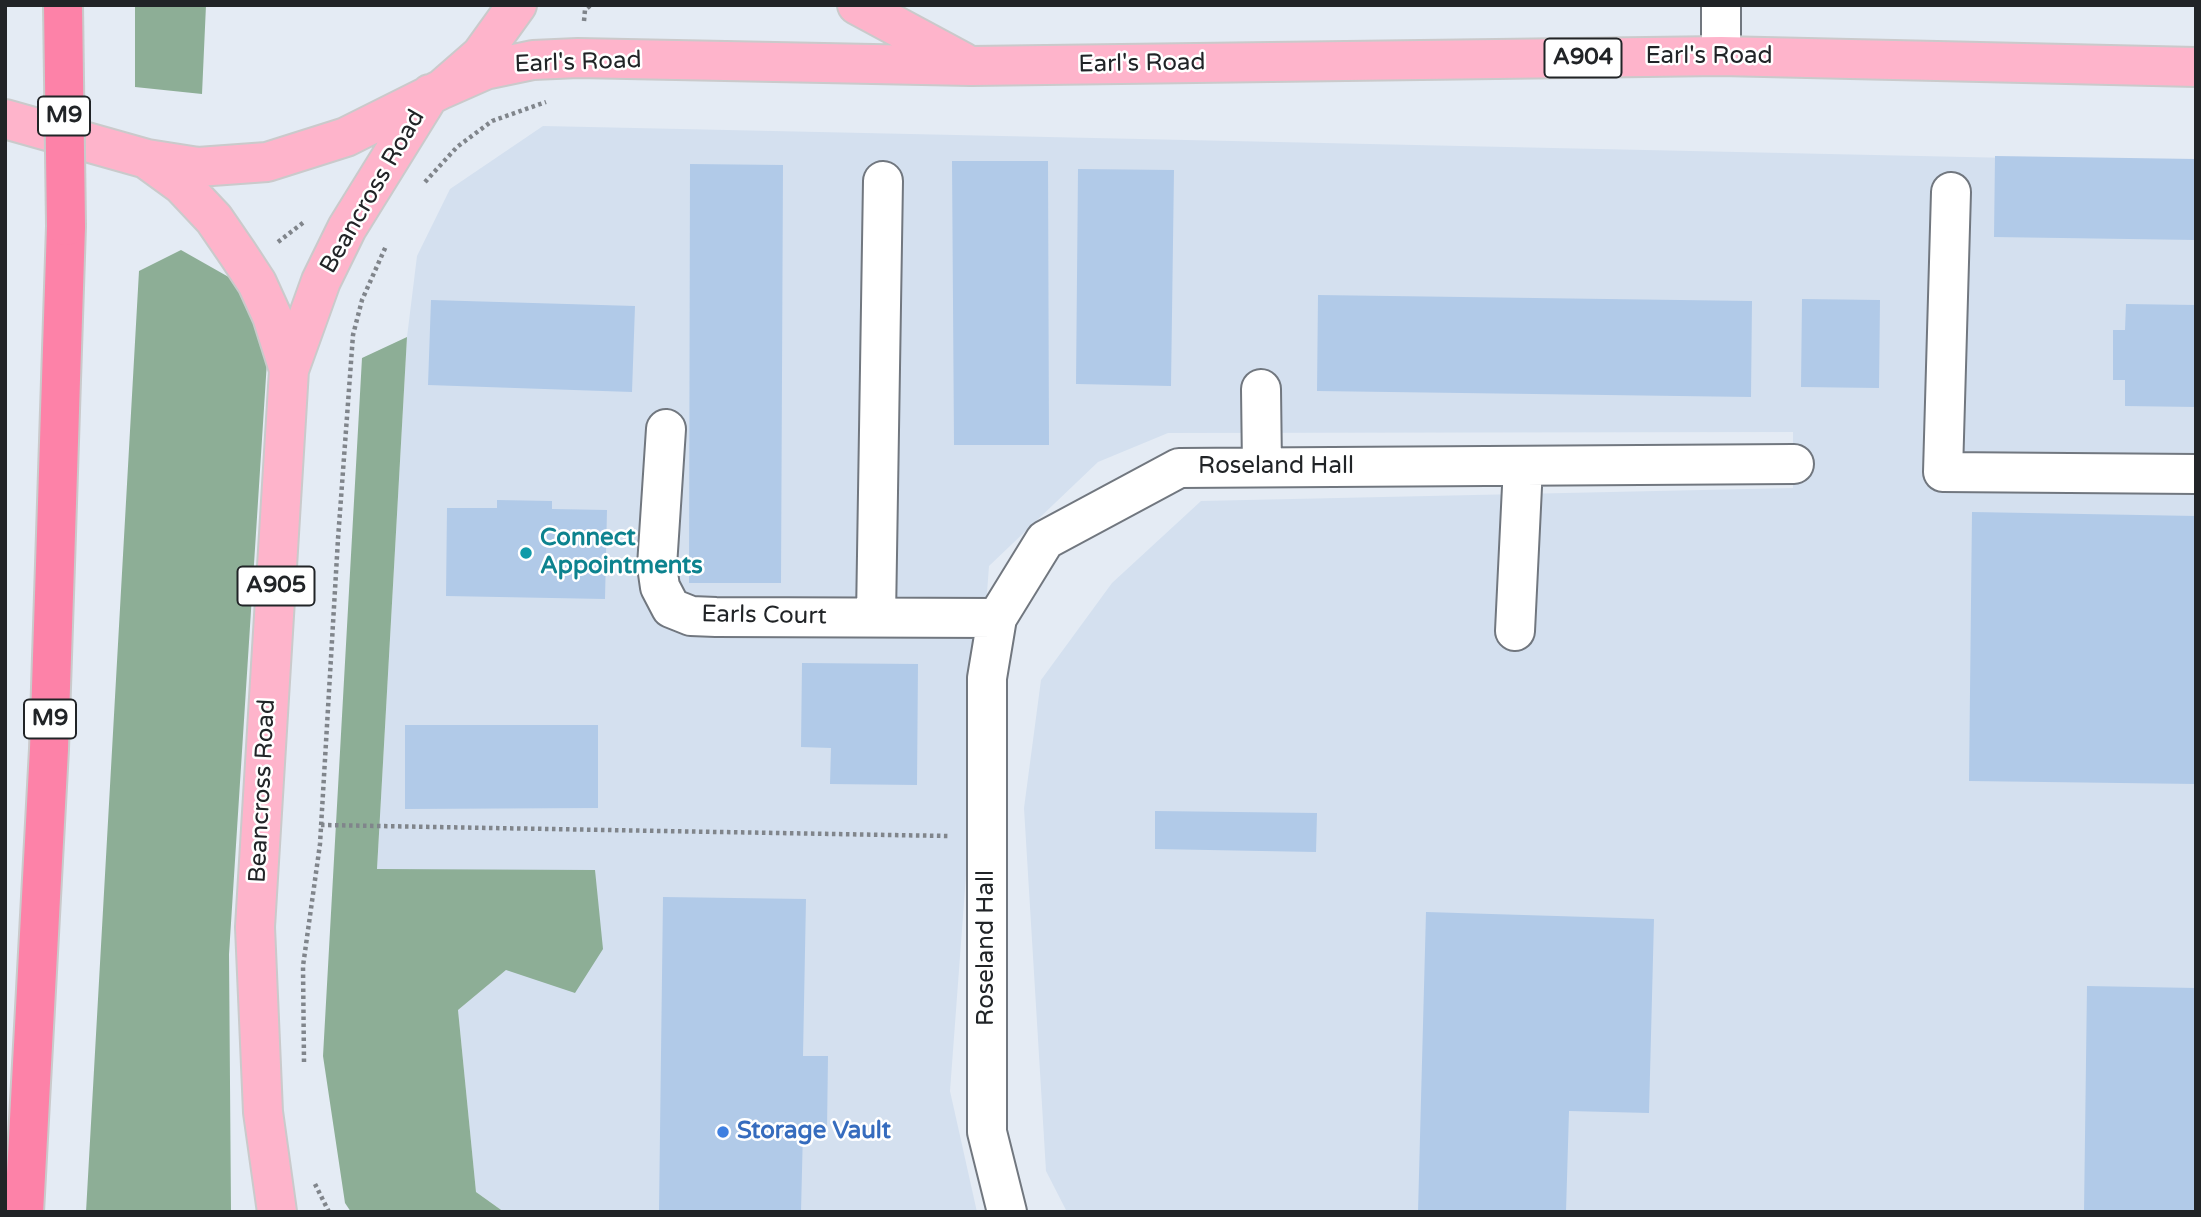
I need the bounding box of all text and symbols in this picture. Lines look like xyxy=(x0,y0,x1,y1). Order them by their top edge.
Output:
road number: A904 xyxy=(1544,39,1622,78)
street label: Earl's Road xyxy=(1645,43,1773,71)
street label: Earl's Road xyxy=(514,46,642,80)
street label: Earl's Road xyxy=(1078,48,1206,80)
road number: M9 xyxy=(38,97,90,136)
street label: Beancross Road xyxy=(315,105,431,279)
street label: Roseland Hall xyxy=(1198,453,1354,481)
place label: Connect Appointments xyxy=(540,525,703,581)
marker: Connect Appointments xyxy=(518,545,534,561)
road number: A905 xyxy=(238,566,314,606)
street label: Earls Court xyxy=(701,601,827,631)
street label: Beancross Road xyxy=(244,698,282,884)
road number: M9 xyxy=(24,699,76,738)
street label: Roseland Hall xyxy=(973,870,1001,1026)
place label: Storage Vault xyxy=(737,1118,891,1146)
marker: Storage Vault xyxy=(715,1124,731,1140)

